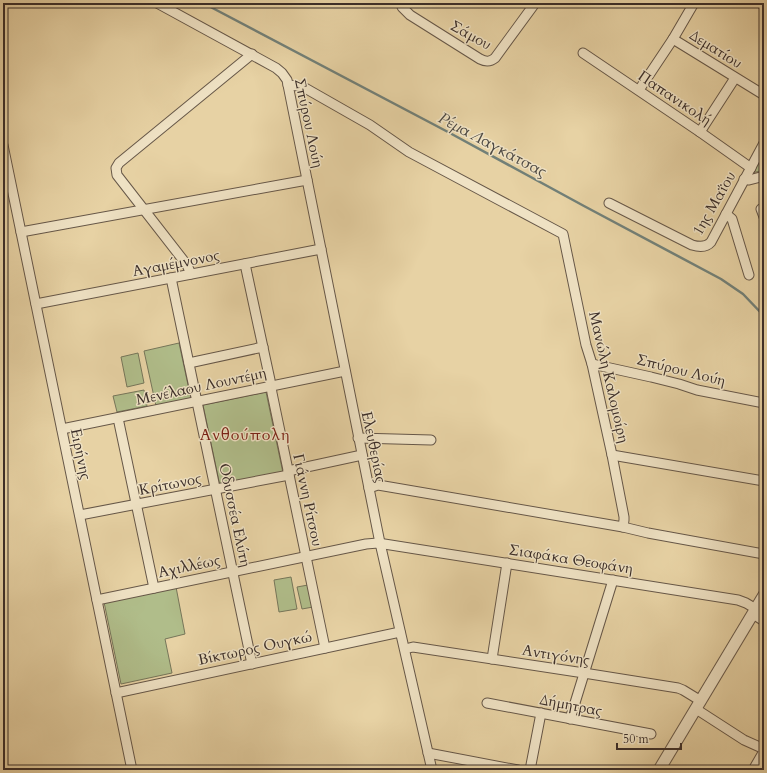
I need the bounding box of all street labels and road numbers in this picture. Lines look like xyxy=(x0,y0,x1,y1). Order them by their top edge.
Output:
street label: Σάμου xyxy=(447,16,495,55)
street label: Δεματίου xyxy=(686,25,746,73)
street label: Παπανικολή xyxy=(634,66,716,130)
street label: Σπύρου Λούη xyxy=(290,76,328,170)
street label: 1ης Μαΐου xyxy=(688,167,740,239)
street label: Αγαμέμνονoς xyxy=(131,245,222,281)
street label: Μανώλη Καλομοίρη xyxy=(584,309,634,445)
street label: Σπύρου Λούη xyxy=(634,349,728,391)
street label: Μενέλαου Λουντέμη xyxy=(134,362,268,410)
street label: Ελευθερίας xyxy=(357,409,391,485)
street label: Ειρήνης xyxy=(66,426,96,482)
street label: Γιάννη Ρίτσου xyxy=(288,452,328,548)
street label: Οδυσσέα Ελύτη xyxy=(214,461,256,569)
street label: Κρίτωνος xyxy=(137,468,203,500)
street label: Σιαφάκα Θεοφάνη xyxy=(508,539,634,579)
street label: Αχιλλέως xyxy=(156,550,223,582)
street label: Βίκτωρος Ουγκώ xyxy=(196,626,314,670)
street label: Αντιγόνης xyxy=(521,640,592,670)
street label: Δήμητρας xyxy=(538,689,604,721)

